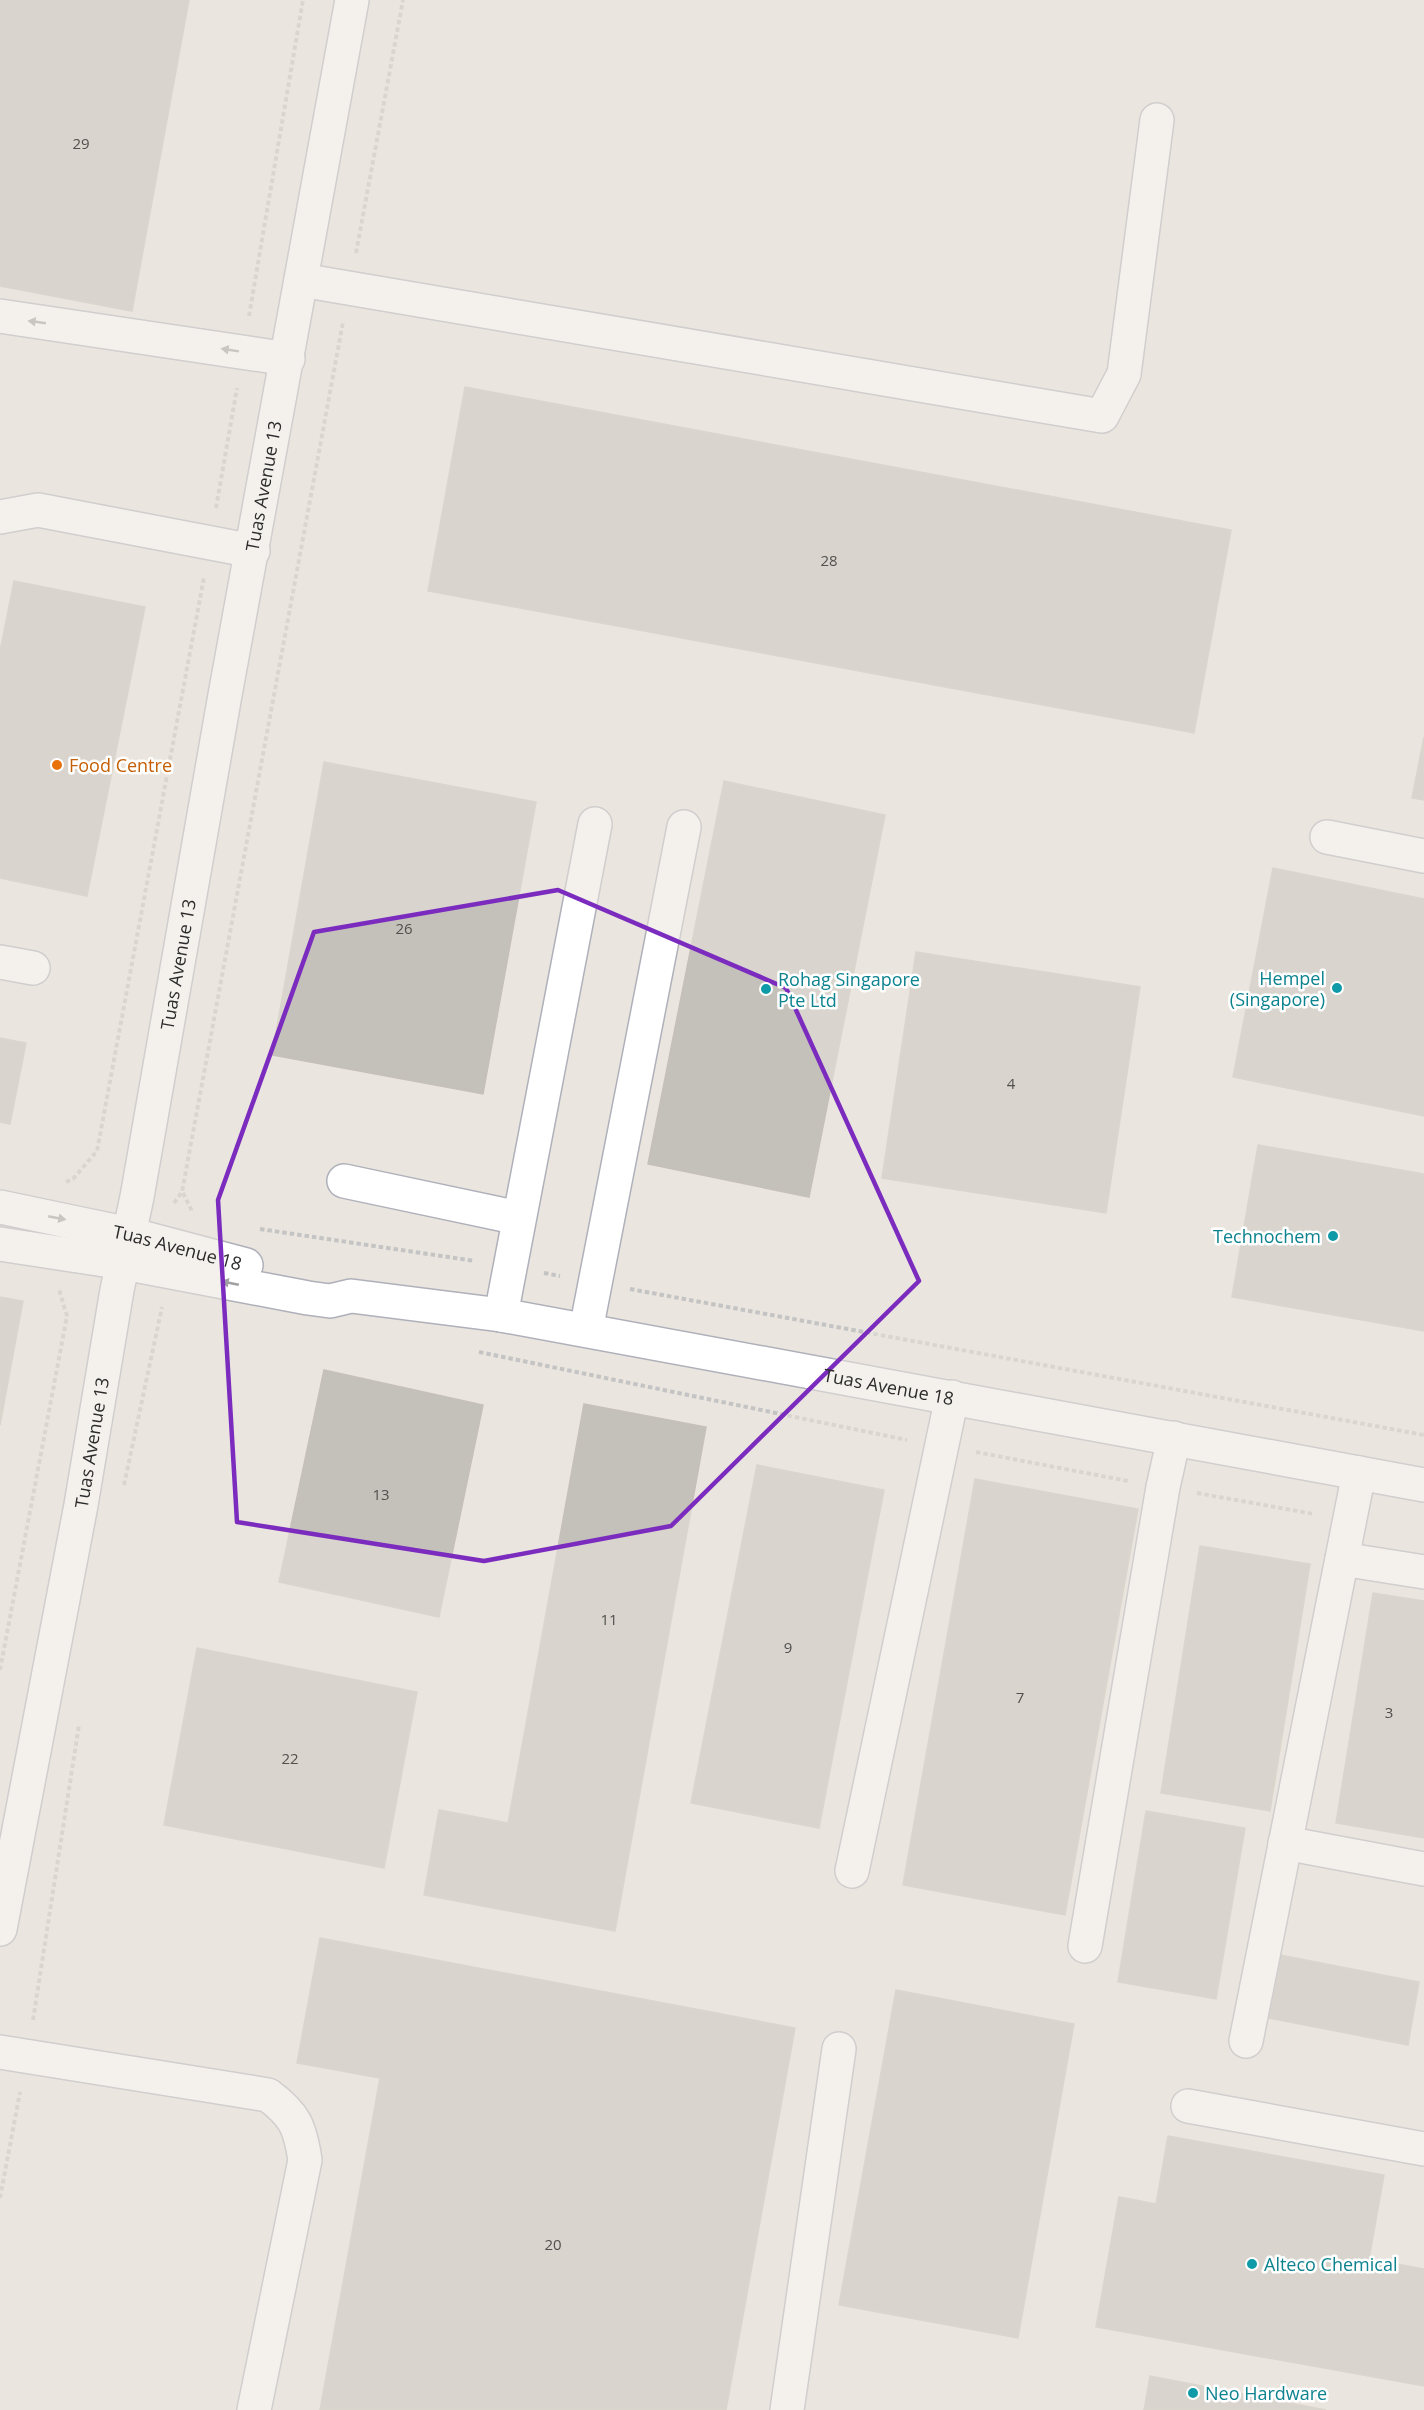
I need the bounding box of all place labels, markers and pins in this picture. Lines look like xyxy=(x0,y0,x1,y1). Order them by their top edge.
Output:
place label: Food Centre xyxy=(69,753,172,777)
marker: Food Centre xyxy=(50,758,64,772)
place label: Hempel (Singapore) xyxy=(1230,966,1325,1011)
place label: Rohag Singapore Pte Ltd xyxy=(778,967,920,1012)
marker: Hempel (Singapore) xyxy=(1330,981,1344,995)
marker: Rohag Singapore Pte Ltd xyxy=(759,982,773,996)
place label: Technochem xyxy=(1213,1224,1321,1248)
marker: Technochem xyxy=(1326,1229,1340,1243)
place label: Alteco Chemical xyxy=(1264,2252,1397,2276)
marker: Alteco Chemical xyxy=(1245,2257,1259,2271)
place label: Neo Hardware xyxy=(1205,2381,1327,2405)
marker: Neo Hardware xyxy=(1186,2386,1200,2400)

